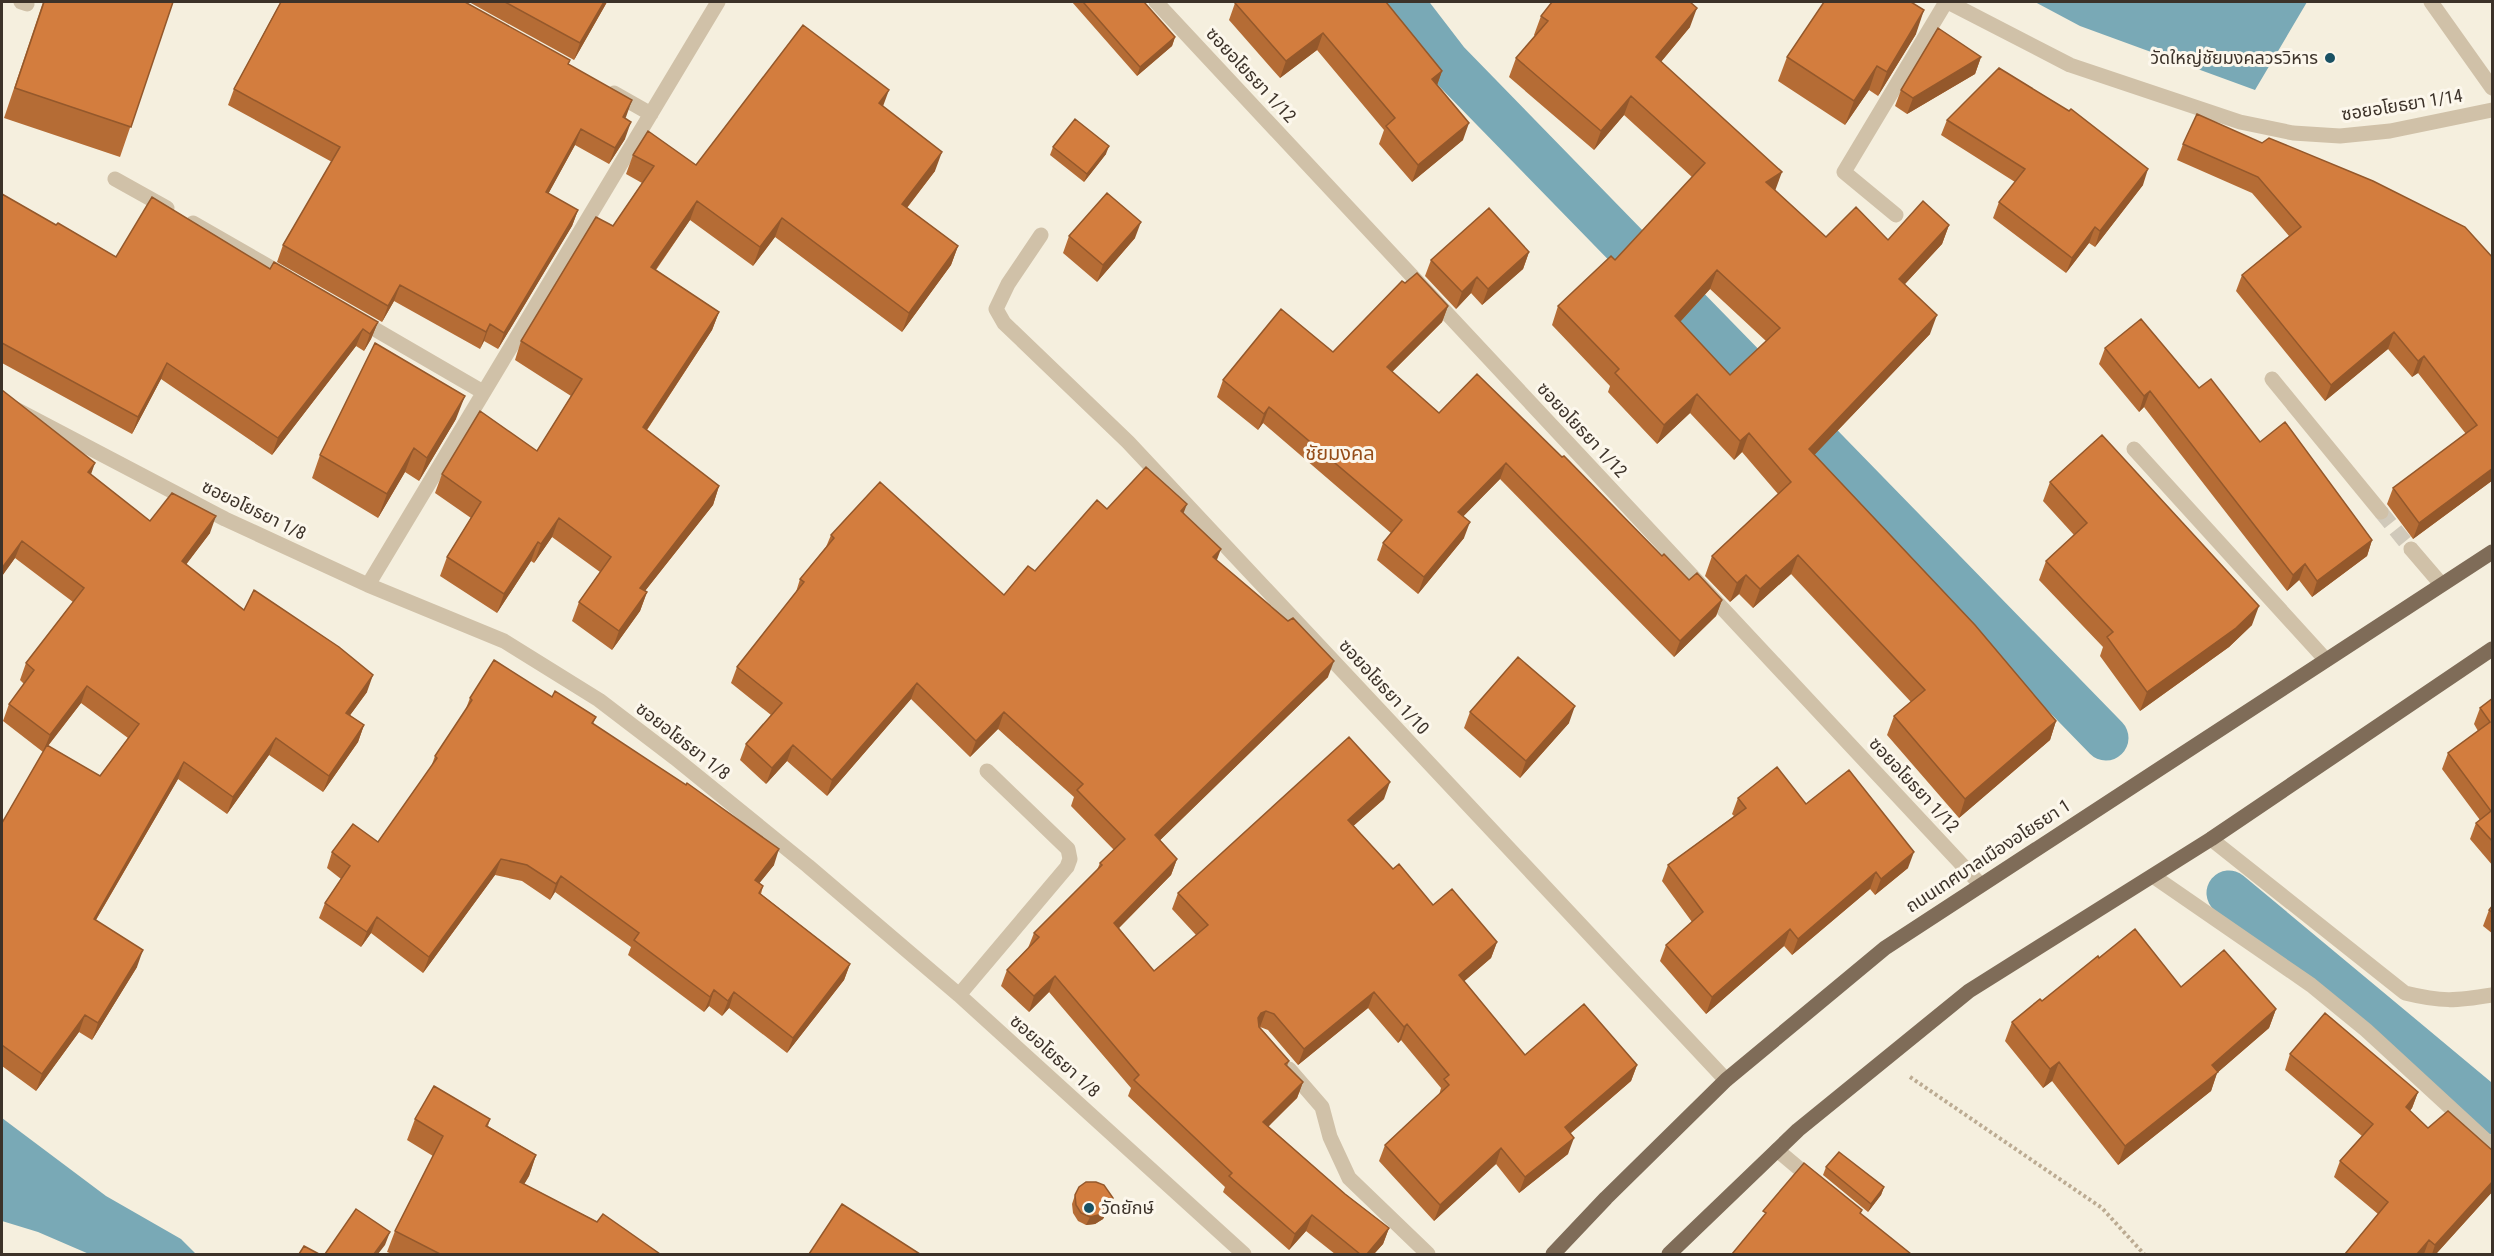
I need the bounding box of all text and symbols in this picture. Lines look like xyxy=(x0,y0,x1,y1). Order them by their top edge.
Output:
street label: ซอยอโยธยา 1/12 xyxy=(1202,23,1301,127)
place label: วัดใหญ่ชัยมงคลวรวิหาร xyxy=(2150,47,2318,68)
marker: วัดใหญ่ชัยมงคลวรวิหาร xyxy=(2323,51,2337,65)
street label: ซอยอโยธยา 1/14 xyxy=(2340,85,2464,124)
street label: ซอยอโยธยา 1/12 xyxy=(1533,378,1632,482)
district label: ชัยมงคล xyxy=(1305,441,1375,465)
street label: ซอยอโยธยา 1/8 xyxy=(199,475,310,544)
street label: ซอยอโยธยา 1/10 xyxy=(1335,635,1434,739)
street label: ซอยอโยธยา 1/8 xyxy=(632,697,734,784)
street label: ซอยอโยธยา 1/12 xyxy=(1865,733,1964,837)
street label: ถนนเทศบาลเมืองอโยธยา 1 xyxy=(1901,794,2074,917)
street label: ซอยอโยธยา 1/8 xyxy=(1006,1010,1105,1101)
place label: วัดยักษ์ xyxy=(1101,1197,1154,1218)
marker: วัดยักษ์ xyxy=(1082,1201,1096,1215)

